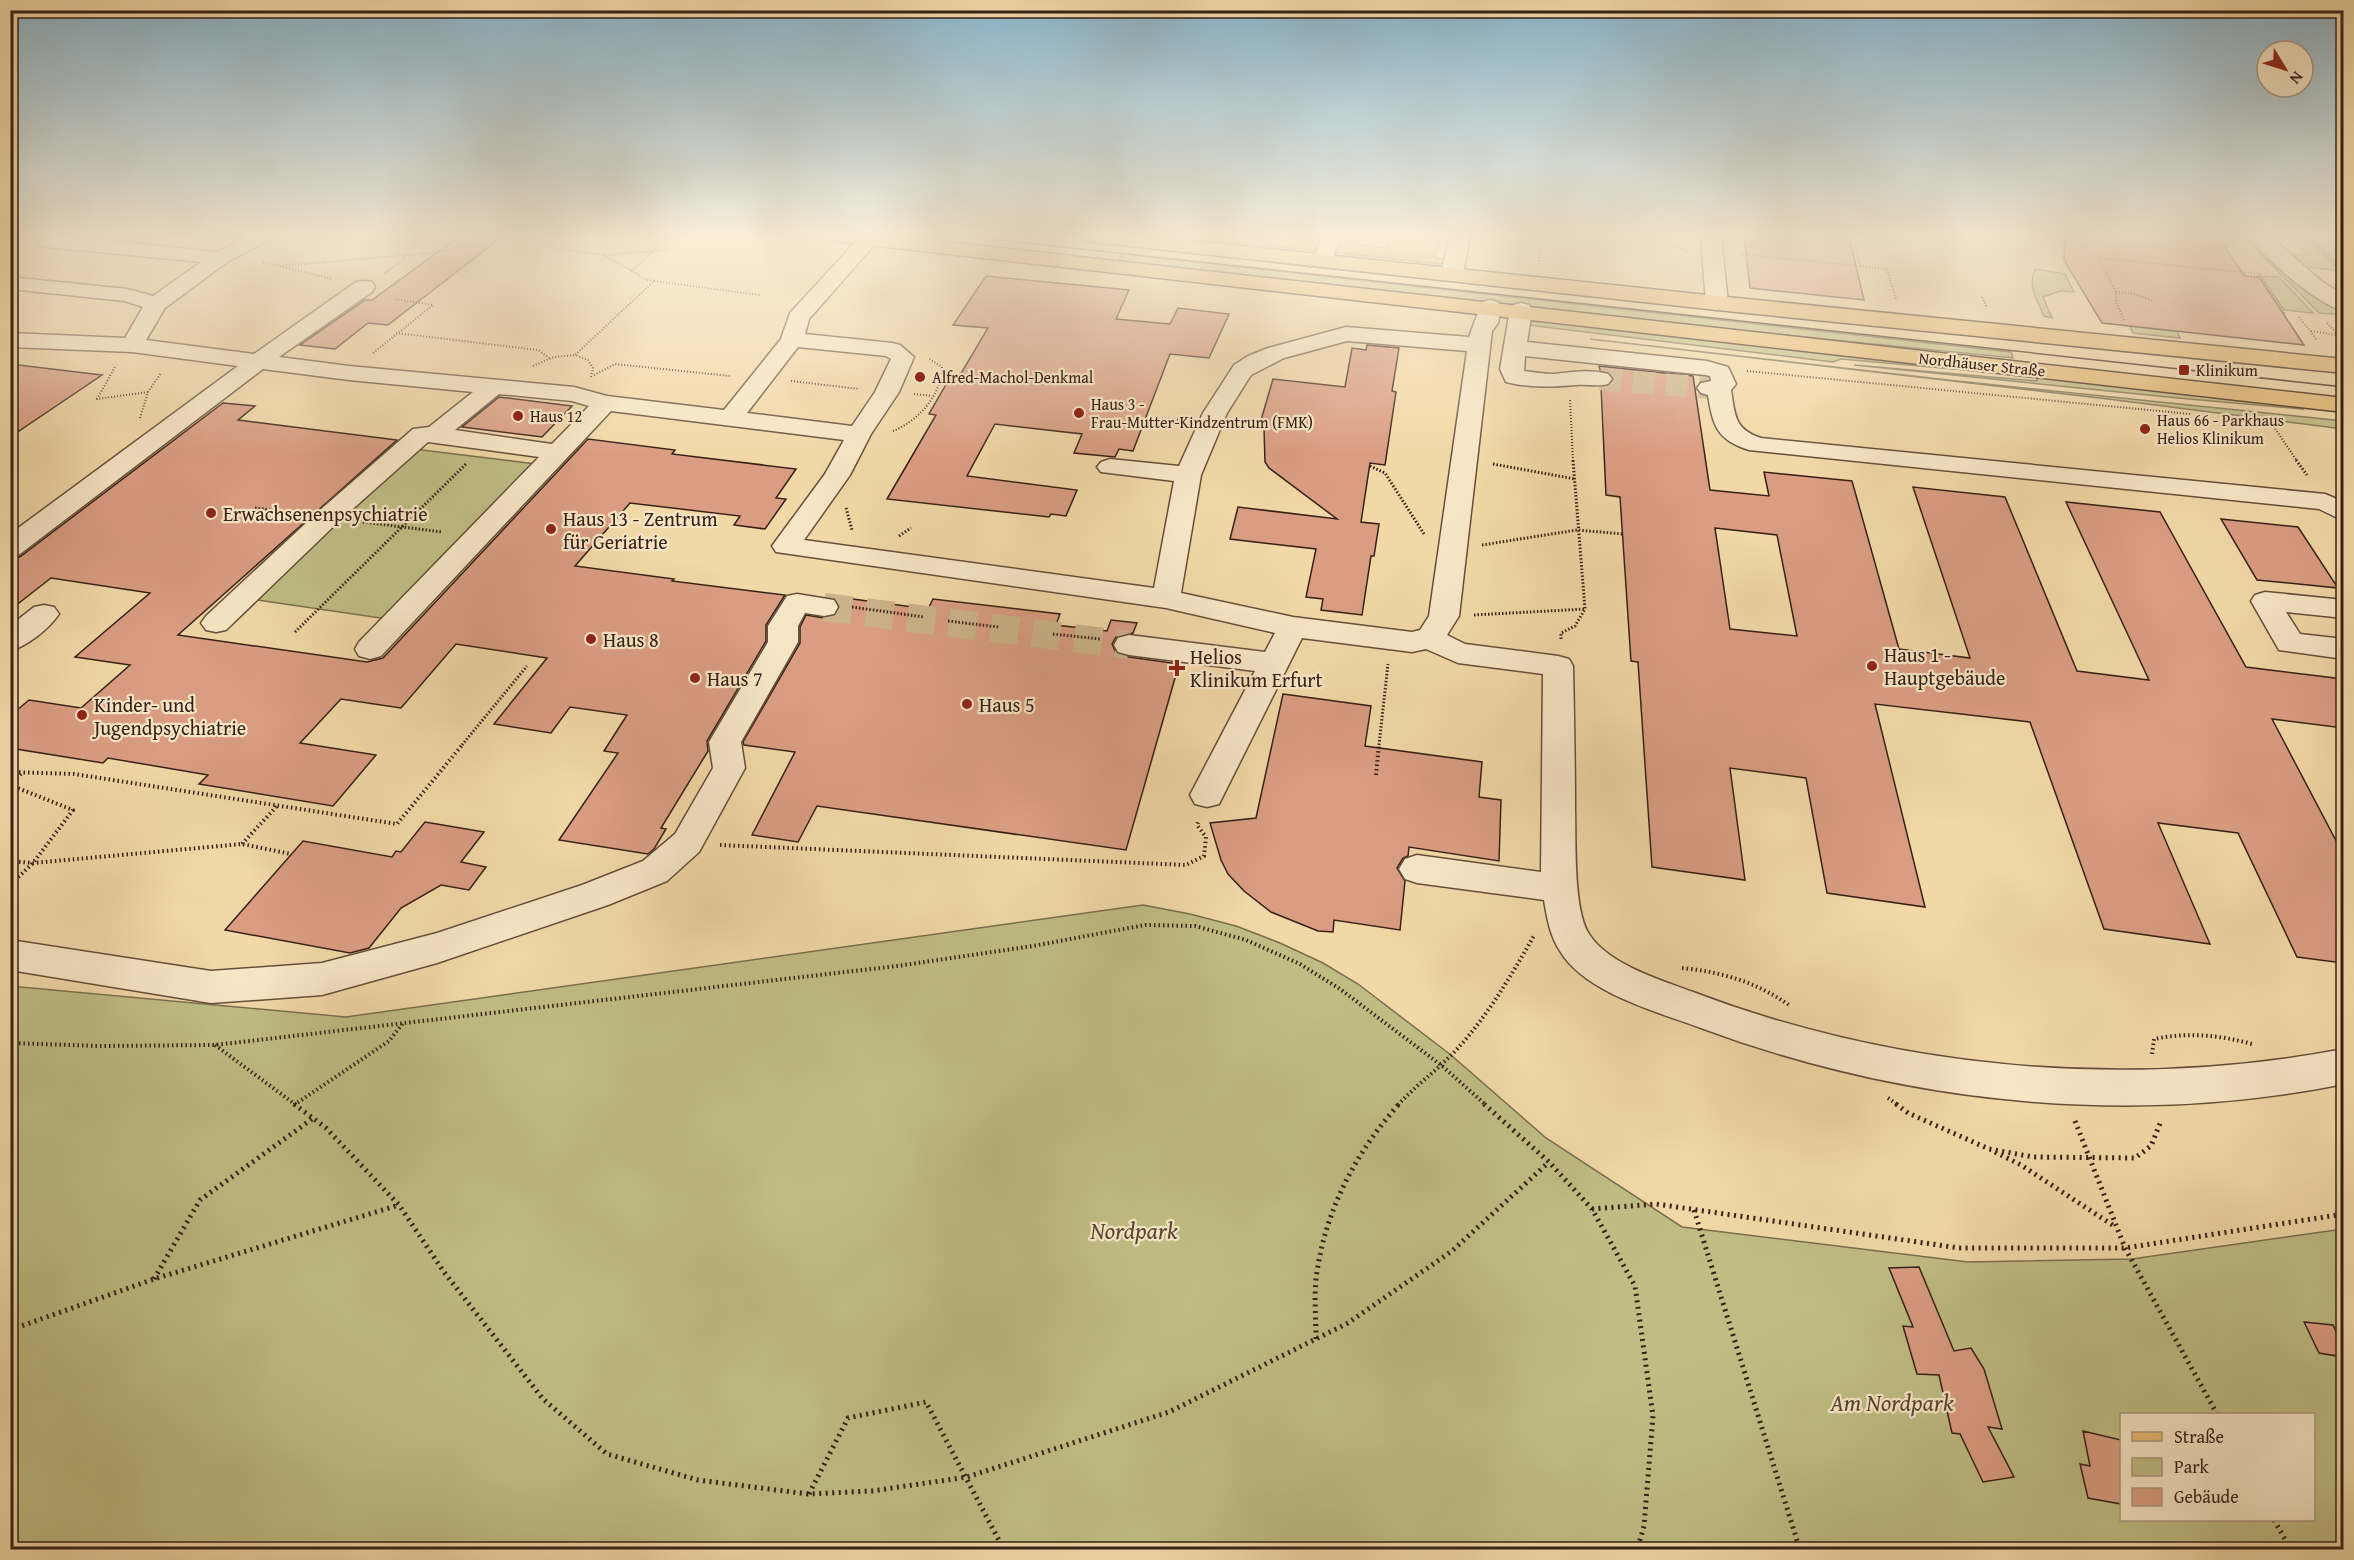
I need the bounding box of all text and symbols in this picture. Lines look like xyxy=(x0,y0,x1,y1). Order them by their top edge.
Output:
north arrow xyxy=(2255,39,2315,99)
text: N xyxy=(2284,67,2310,90)
street label: Nordhäuser Straße xyxy=(1918,345,2046,383)
place label: Klinikum xyxy=(2196,358,2258,382)
marker: Klinikum xyxy=(2177,363,2191,377)
place label: Alfred-Machol-Denkmal xyxy=(932,365,1094,389)
marker: Alfred-Machol-Denkmal xyxy=(913,370,927,384)
place label: Haus 3 - Frau-Mutter-Kindzentrum (FMK) xyxy=(1091,392,1313,434)
place label: Haus 12 xyxy=(530,404,582,428)
marker: Haus 3 - Frau-Mutter-Kindzentrum (FMK) xyxy=(1072,406,1086,420)
place label: Haus 66 - Parkhaus Helios Klinikum xyxy=(2157,408,2284,450)
marker: Haus 12 xyxy=(511,409,525,423)
marker: Haus 66 - Parkhaus Helios Klinikum xyxy=(2138,422,2152,436)
place label: Erwachsenenpsychiatrie xyxy=(223,499,428,528)
place label: Haus 13 - Zentrum für Geriatrie xyxy=(563,504,718,556)
marker: Erwachsenenpsychiatrie xyxy=(204,506,218,520)
marker: Haus 13 - Zentrum für Geriatrie xyxy=(544,522,558,536)
place label: Haus 8 xyxy=(603,625,659,654)
marker: Haus 8 xyxy=(584,632,598,646)
place label: Haus 1 - Hauptgebäude xyxy=(1884,640,2005,692)
place label: Helios Klinikum Erfurt xyxy=(1190,642,1323,694)
marker: Helios Klinikum Erfurt xyxy=(1168,659,1186,677)
marker: Haus 1 - Hauptgebäude xyxy=(1865,659,1879,673)
place label: Haus 7 xyxy=(707,664,763,693)
marker: Haus 7 xyxy=(688,671,702,685)
place label: Kinder- und Jugendpsychiatrie xyxy=(91,690,246,742)
place label: Haus 5 xyxy=(979,690,1035,719)
marker: Haus 5 xyxy=(960,697,974,711)
marker: Kinder- und Jugendpsychiatrie xyxy=(75,708,89,722)
park label: Nordpark xyxy=(1089,1213,1178,1248)
park label: Am Nordpark xyxy=(1829,1385,1954,1420)
legend xyxy=(2120,1413,2315,1521)
text: Straße xyxy=(2174,1423,2224,1450)
text: Park xyxy=(2174,1453,2210,1480)
text: Gebäude xyxy=(2174,1483,2239,1510)

